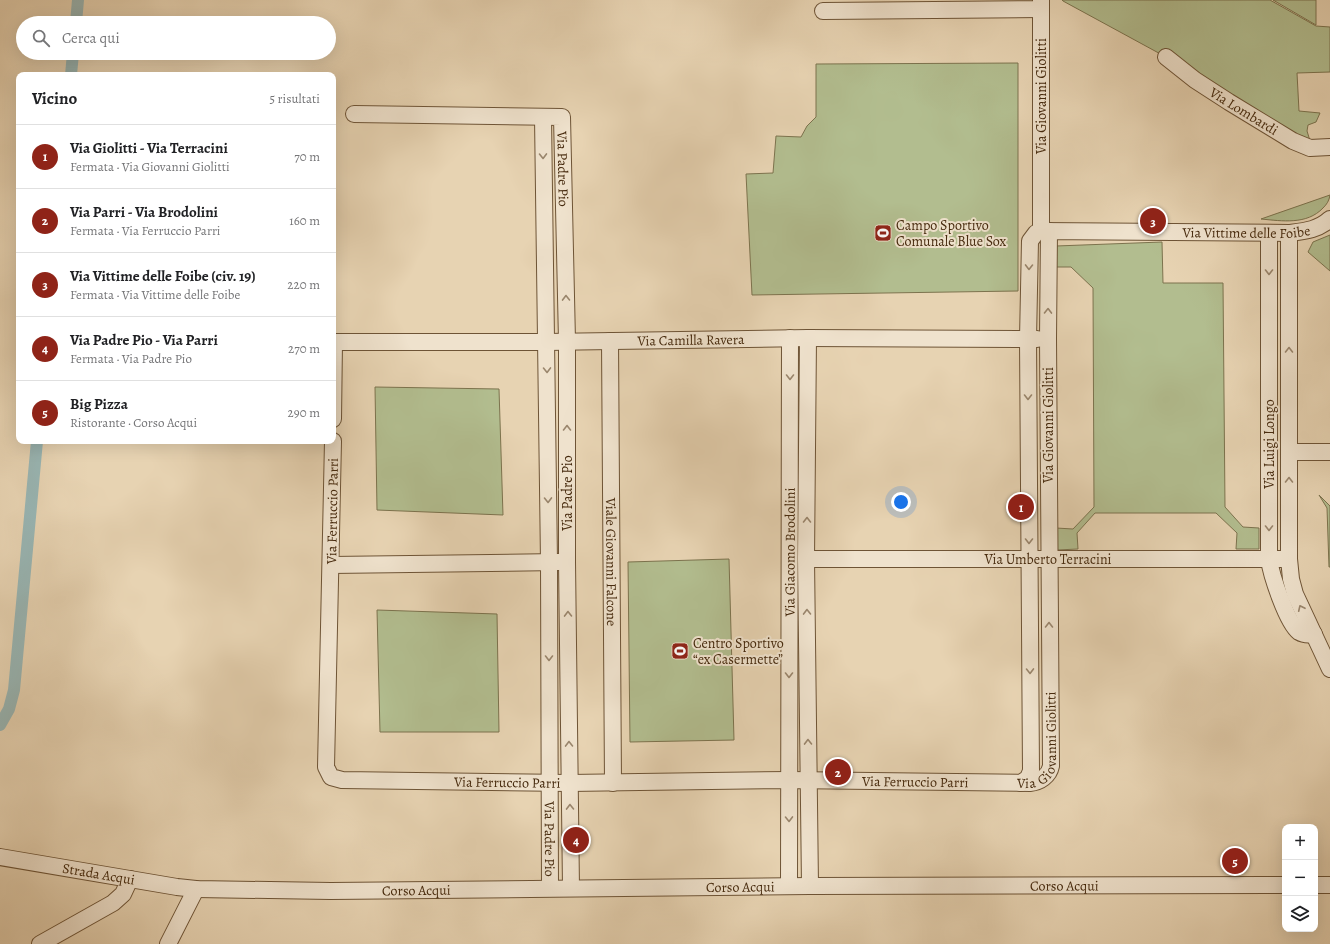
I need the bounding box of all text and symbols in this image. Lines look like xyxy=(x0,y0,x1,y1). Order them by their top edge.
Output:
search box xyxy=(16,16,336,60)
icon: search xyxy=(30,27,52,49)
text: Cerca qui xyxy=(62,28,120,48)
street label: Via Giovanni Giolitti xyxy=(1032,38,1051,155)
street label: Via Lombardi xyxy=(1205,82,1282,140)
text: Vicino xyxy=(32,87,77,110)
text: 5 risultati xyxy=(269,90,320,107)
street label: Via Padre Pio xyxy=(552,130,573,207)
text: Via Giolitti - Via Terracini xyxy=(70,138,228,158)
text: 1 xyxy=(43,148,47,165)
text: 70 m xyxy=(294,148,320,165)
one-way arrow xyxy=(539,153,548,159)
text: Fermata · Via Giovanni Giolitti xyxy=(70,158,230,175)
text: Via Parri - Via Brodolini xyxy=(70,202,218,222)
pin: 3 xyxy=(1140,206,1166,236)
text: 2 xyxy=(42,212,48,229)
text: 160 m xyxy=(289,212,320,229)
place label: Campo Sportivo Comunale Blue Sox xyxy=(896,216,1007,251)
street label: Via Vittime delle Foibe xyxy=(1181,221,1312,243)
text: Fermata · Via Ferruccio Parri xyxy=(70,222,221,239)
sports icon: Campo Sportivo Comunale Blue Sox xyxy=(873,223,893,243)
one-way arrow xyxy=(1025,264,1033,270)
text: Via Vittime delle Foibe (civ. 19) xyxy=(70,266,256,286)
one-way arrow xyxy=(1265,269,1273,275)
text: 3 xyxy=(42,276,48,293)
text: 220 m xyxy=(287,276,320,293)
text: Fermata · Via Vittime delle Foibe xyxy=(70,286,240,303)
one-way arrow xyxy=(562,295,570,301)
one-way arrow xyxy=(1044,308,1052,314)
text: Via Padre Pio - Via Parri xyxy=(70,330,218,350)
street label: Via Camilla Ravera xyxy=(636,330,745,351)
text: 4 xyxy=(42,340,48,357)
text: 270 m xyxy=(288,340,320,357)
one-way arrow xyxy=(1285,347,1293,353)
text: Fermata · Via Padre Pio xyxy=(70,350,192,367)
one-way arrow xyxy=(542,367,551,373)
street label: Via Giovanni Giolitti xyxy=(1039,367,1058,484)
one-way arrow xyxy=(786,374,794,380)
text: Big Pizza xyxy=(70,394,128,414)
one-way arrow xyxy=(1024,394,1032,400)
street label: Via Luigi Longo xyxy=(1260,399,1279,490)
text: 5 xyxy=(42,404,48,421)
text: 290 m xyxy=(288,404,320,421)
text: Ristorante · Corso Acqui xyxy=(70,414,197,431)
one-way arrow xyxy=(563,425,571,431)
street label: Via Padre Pio xyxy=(558,455,577,532)
street label: Via Ferruccio Parri xyxy=(322,458,343,565)
one-way arrow xyxy=(1285,477,1293,483)
street label: Via Giacomo Brodolini xyxy=(780,487,800,617)
your location xyxy=(891,492,911,512)
pin: 1 xyxy=(1008,492,1034,522)
one-way arrow xyxy=(544,497,552,503)
street label: Viale Giovanni Falcone xyxy=(601,497,621,626)
one-way arrow xyxy=(803,517,811,523)
one-way arrow xyxy=(1265,525,1273,531)
one-way arrow xyxy=(1025,538,1033,544)
street label: Via Umberto Terracini xyxy=(983,550,1112,569)
one-way arrow xyxy=(1298,605,1306,612)
one-way arrow xyxy=(803,609,811,615)
one-way arrow xyxy=(563,611,572,617)
one-way arrow xyxy=(1045,622,1054,628)
place label: Centro Sportivo “ex Casermette” xyxy=(693,634,784,669)
sports icon: Centro Sportivo “ex Casermette” xyxy=(670,641,690,661)
one-way arrow xyxy=(545,655,553,661)
one-way arrow xyxy=(1026,668,1034,674)
one-way arrow xyxy=(785,672,793,678)
street label: Via Giovanni Giolitti xyxy=(1016,691,1061,793)
one-way arrow xyxy=(804,739,812,745)
one-way arrow xyxy=(565,741,573,747)
pin: 2 xyxy=(825,757,851,787)
street label: Via Ferruccio Parri xyxy=(453,772,561,793)
street label: Via Ferruccio Parri xyxy=(861,772,969,792)
street label: Via Padre Pio xyxy=(540,800,559,877)
one-way arrow xyxy=(566,804,574,810)
one-way arrow xyxy=(785,816,793,822)
map controls xyxy=(1282,824,1318,932)
button: + xyxy=(1282,824,1318,860)
pin: 4 xyxy=(563,825,589,855)
pin: 5 xyxy=(1222,846,1248,876)
street label: Strada Acqui xyxy=(61,859,136,890)
button: − xyxy=(1282,860,1318,896)
street label: Corso Acqui xyxy=(1030,876,1099,896)
street label: Corso Acqui xyxy=(706,877,775,897)
street label: Corso Acqui xyxy=(382,881,451,900)
button: layers xyxy=(1282,896,1318,932)

